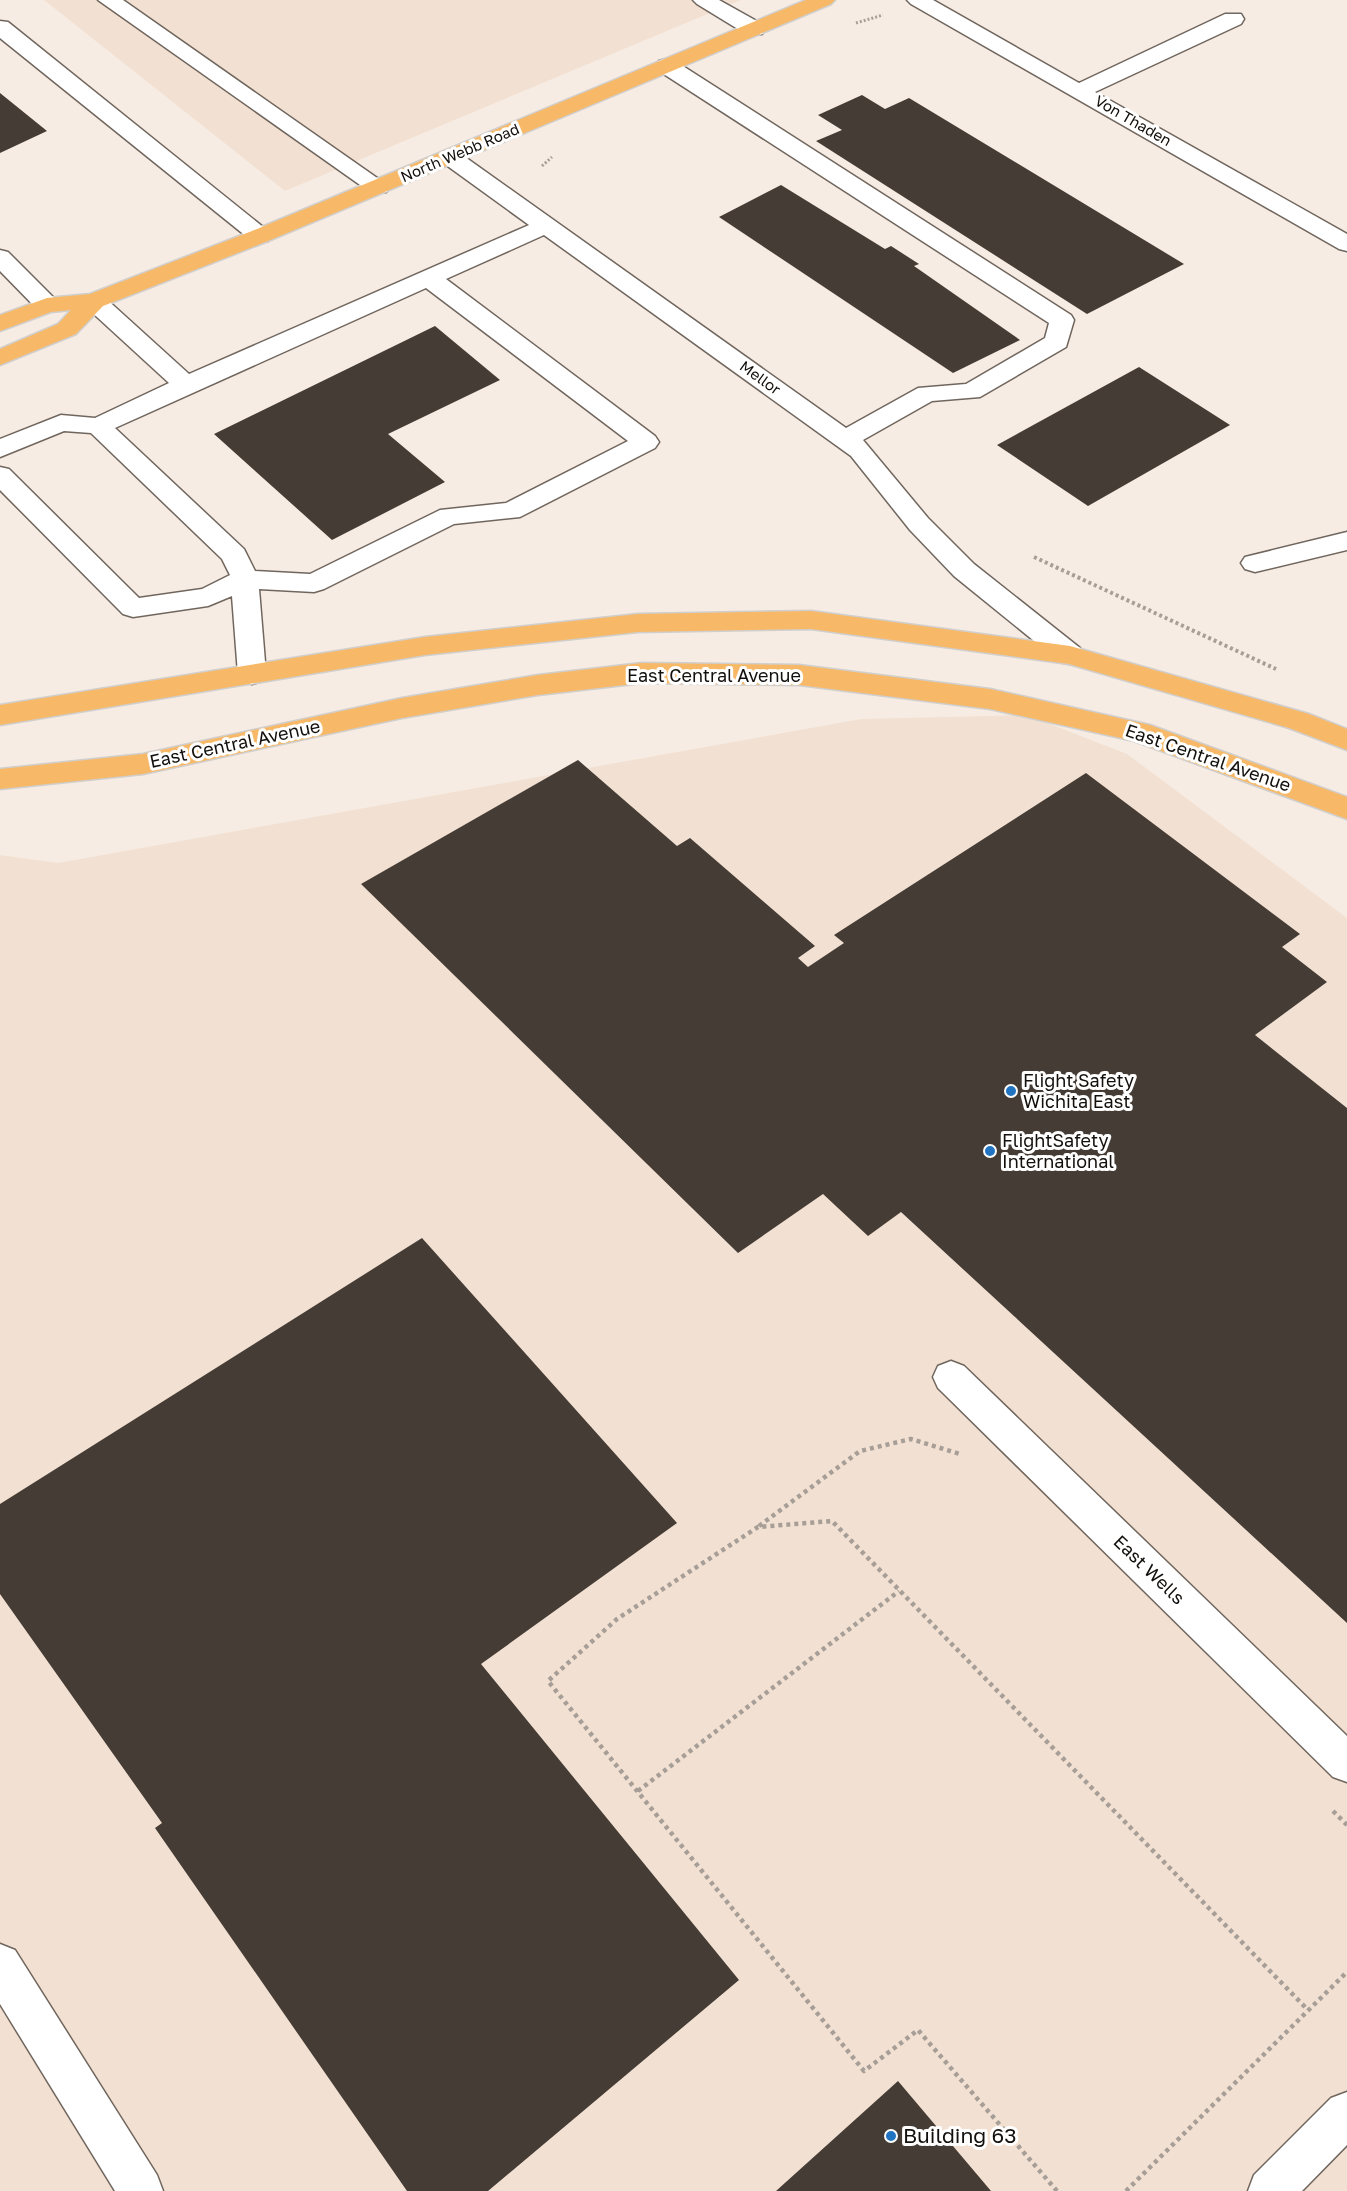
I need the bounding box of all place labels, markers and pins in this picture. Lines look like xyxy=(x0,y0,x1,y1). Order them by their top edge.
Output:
place label: Flight Safety Wichita East xyxy=(1023,1069,1134,1112)
marker: Flight Safety Wichita East xyxy=(1004,1084,1018,1098)
place label: FlightSafety International xyxy=(1002,1129,1114,1172)
marker: FlightSafety International xyxy=(983,1144,997,1158)
place label: Building 63 xyxy=(903,2122,1017,2148)
marker: Building 63 xyxy=(884,2129,898,2143)

